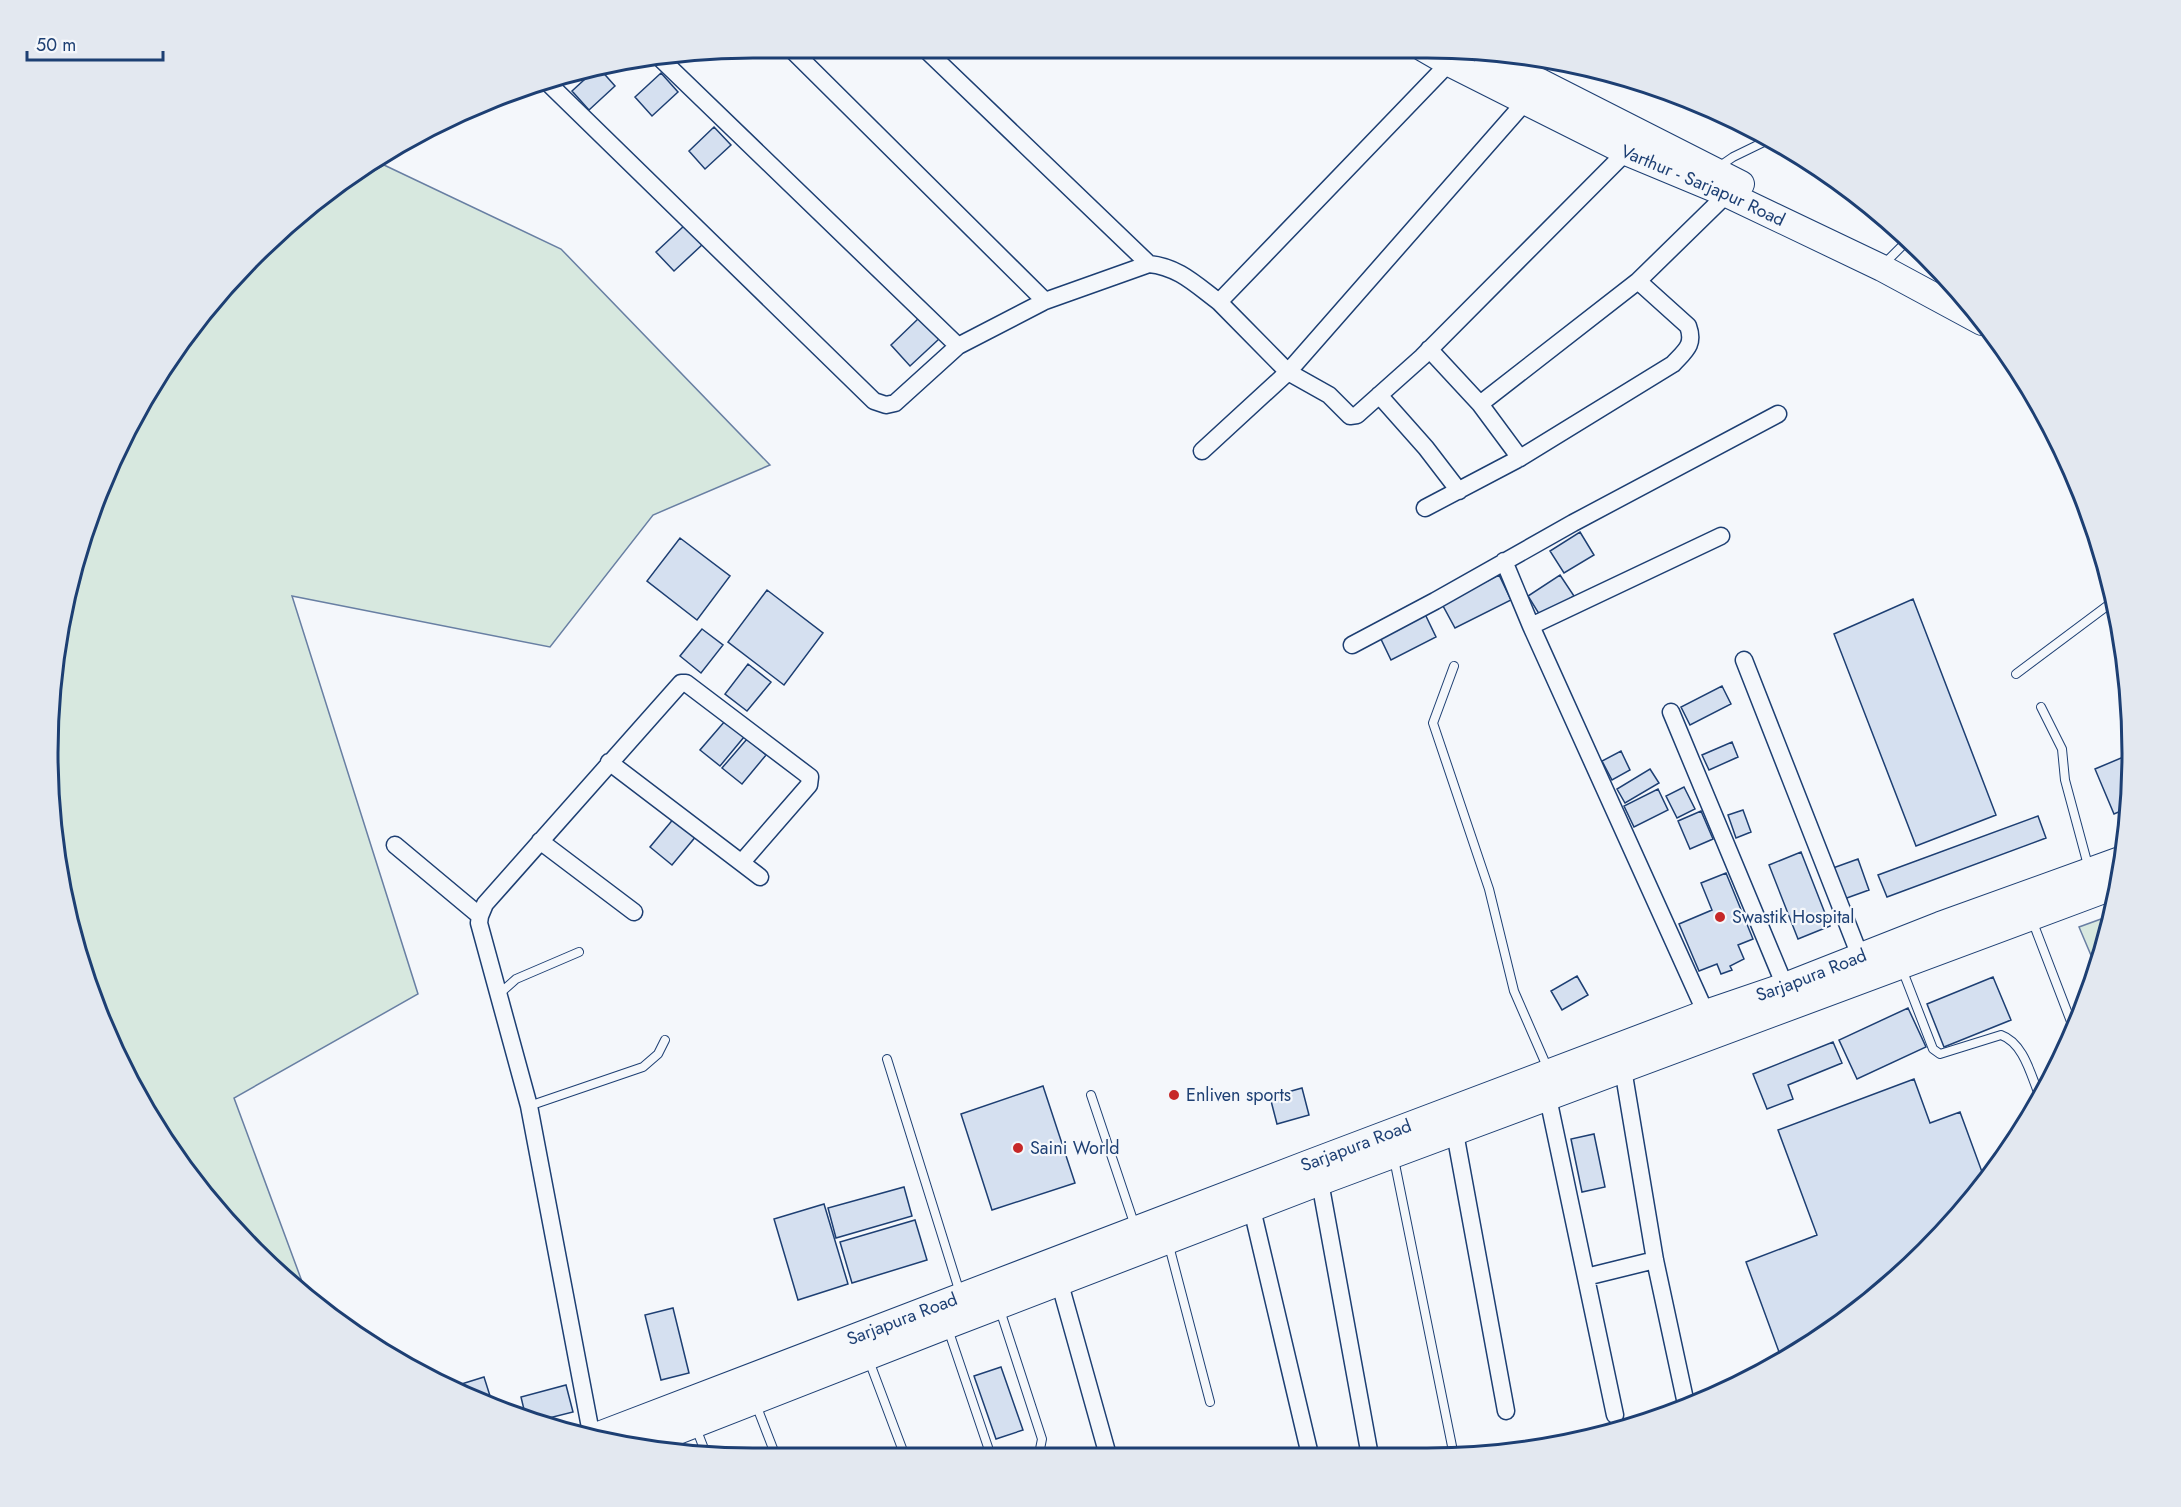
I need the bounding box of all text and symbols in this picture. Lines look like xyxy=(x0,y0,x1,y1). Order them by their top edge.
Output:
scale bar xyxy=(27,24,164,62)
text: 50 m xyxy=(36,32,76,58)
street label: Varthur - Sarjapur Road xyxy=(1617,138,1789,233)
place label: Swastik Hospital xyxy=(1732,904,1854,930)
marker: Swastik Hospital xyxy=(1713,910,1727,924)
street label: Sarjapura Road xyxy=(1752,942,1870,1008)
place label: Enliven sports xyxy=(1186,1082,1291,1108)
marker: Enliven sports xyxy=(1167,1088,1181,1102)
street label: Sarjapura Road xyxy=(1297,1113,1415,1178)
place label: Saini World xyxy=(1030,1135,1120,1161)
marker: Saini World xyxy=(1011,1141,1025,1155)
street label: Sarjapura Road xyxy=(843,1286,961,1352)

